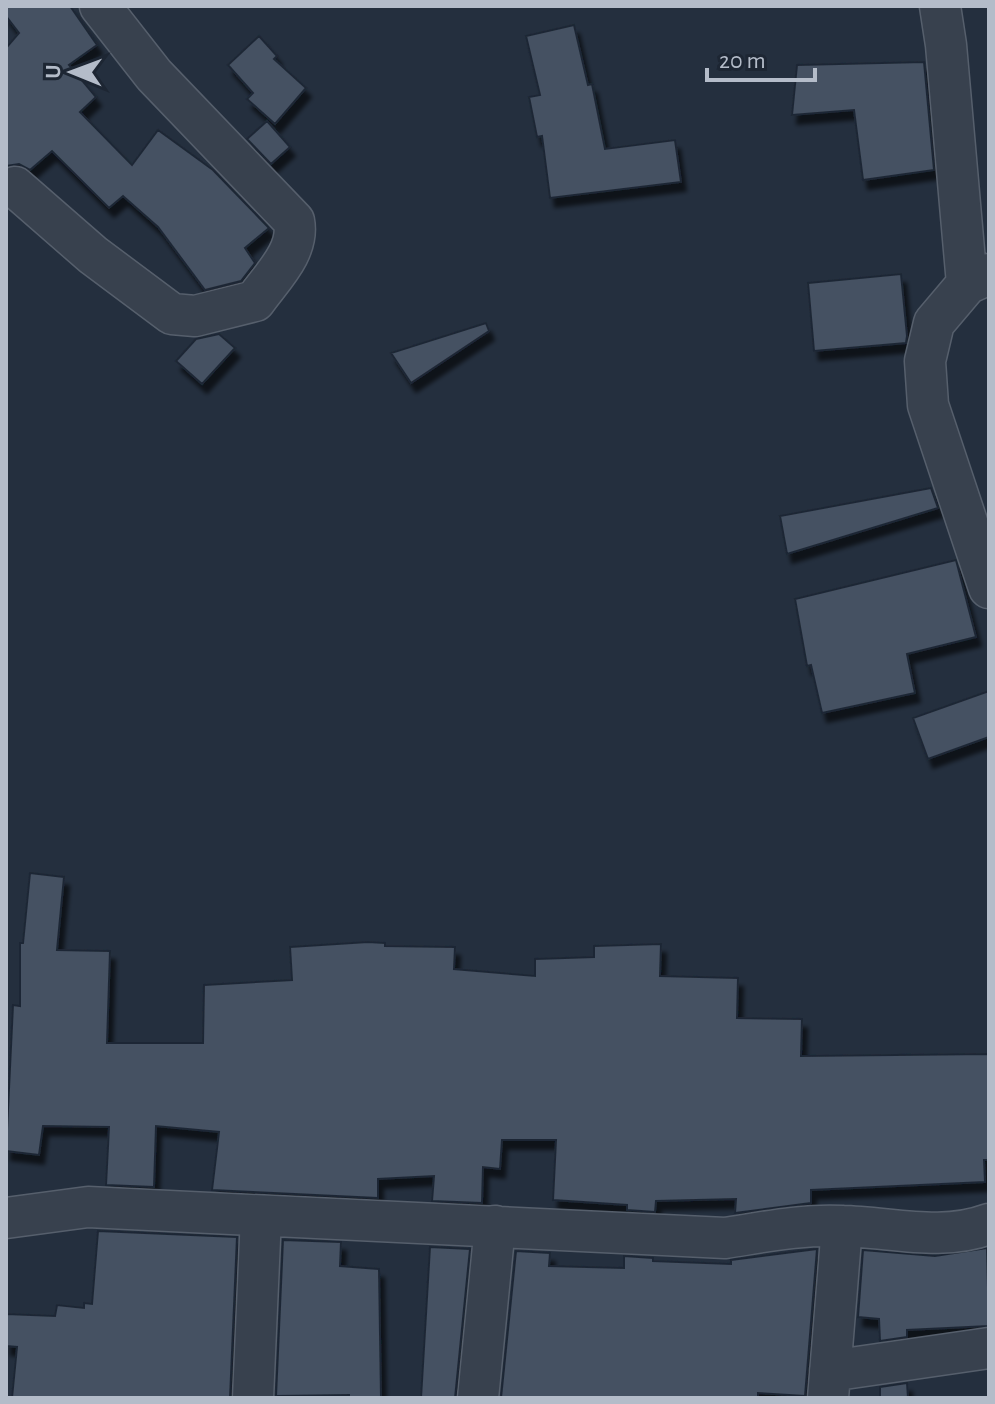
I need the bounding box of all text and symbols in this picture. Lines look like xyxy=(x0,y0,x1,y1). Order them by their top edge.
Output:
north arrow xyxy=(32,32,112,112)
scale bar xyxy=(707,32,815,82)
text: 20 m xyxy=(719,49,766,73)
text: U xyxy=(42,64,64,79)

